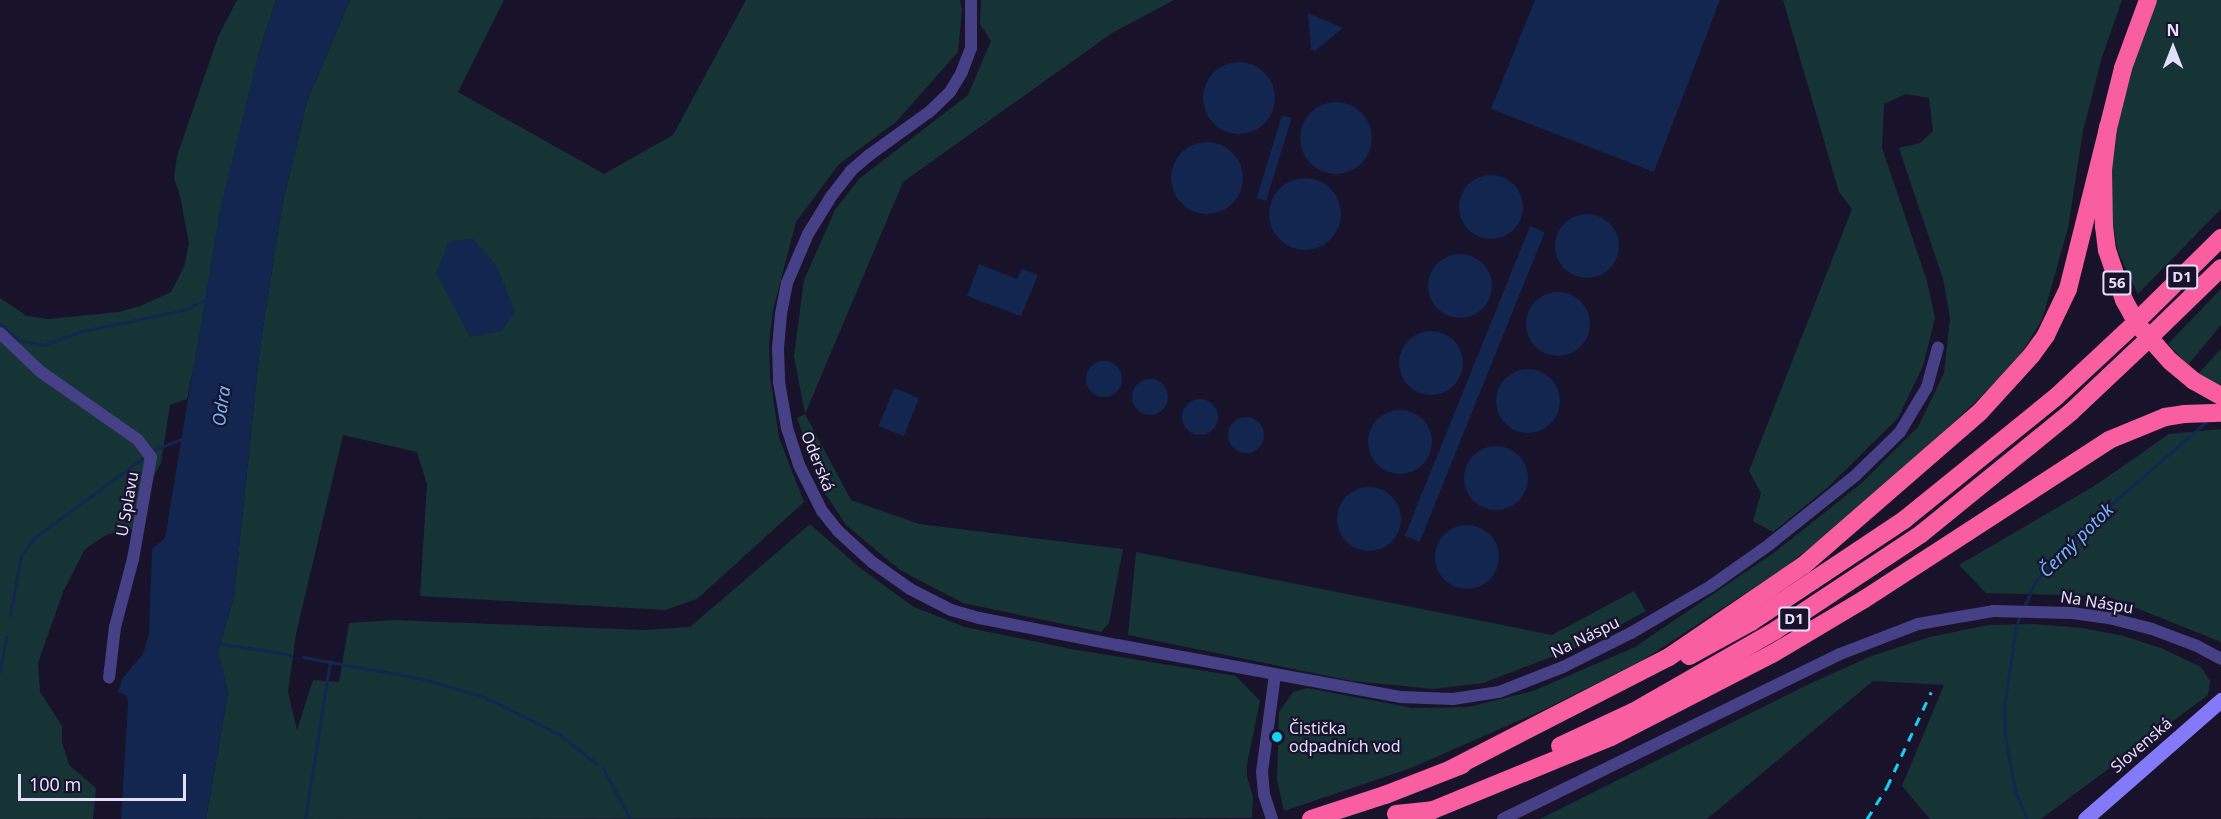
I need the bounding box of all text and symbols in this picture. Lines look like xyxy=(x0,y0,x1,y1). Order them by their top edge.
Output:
north arrow xyxy=(2143,18,2203,78)
text: N xyxy=(2166,19,2180,41)
road number: D1 xyxy=(2166,265,2198,289)
road number: 56 xyxy=(2102,271,2132,295)
water label: Odra xyxy=(207,384,235,428)
street label: Oderská xyxy=(797,428,839,494)
street label: U Splavu xyxy=(112,470,142,538)
water label: Černý potok xyxy=(2034,498,2118,582)
street label: Na Náspu xyxy=(2059,587,2135,617)
road number: D1 xyxy=(1778,607,1810,631)
street label: Na Náspu xyxy=(1548,612,1622,662)
street label: Slovenská xyxy=(2107,713,2175,777)
place label: Čistička odpadních vod xyxy=(1289,718,1401,756)
marker: Čistička odpadních vod xyxy=(1270,730,1284,744)
scale bar xyxy=(21,762,189,800)
text: 100 m xyxy=(29,772,81,796)

